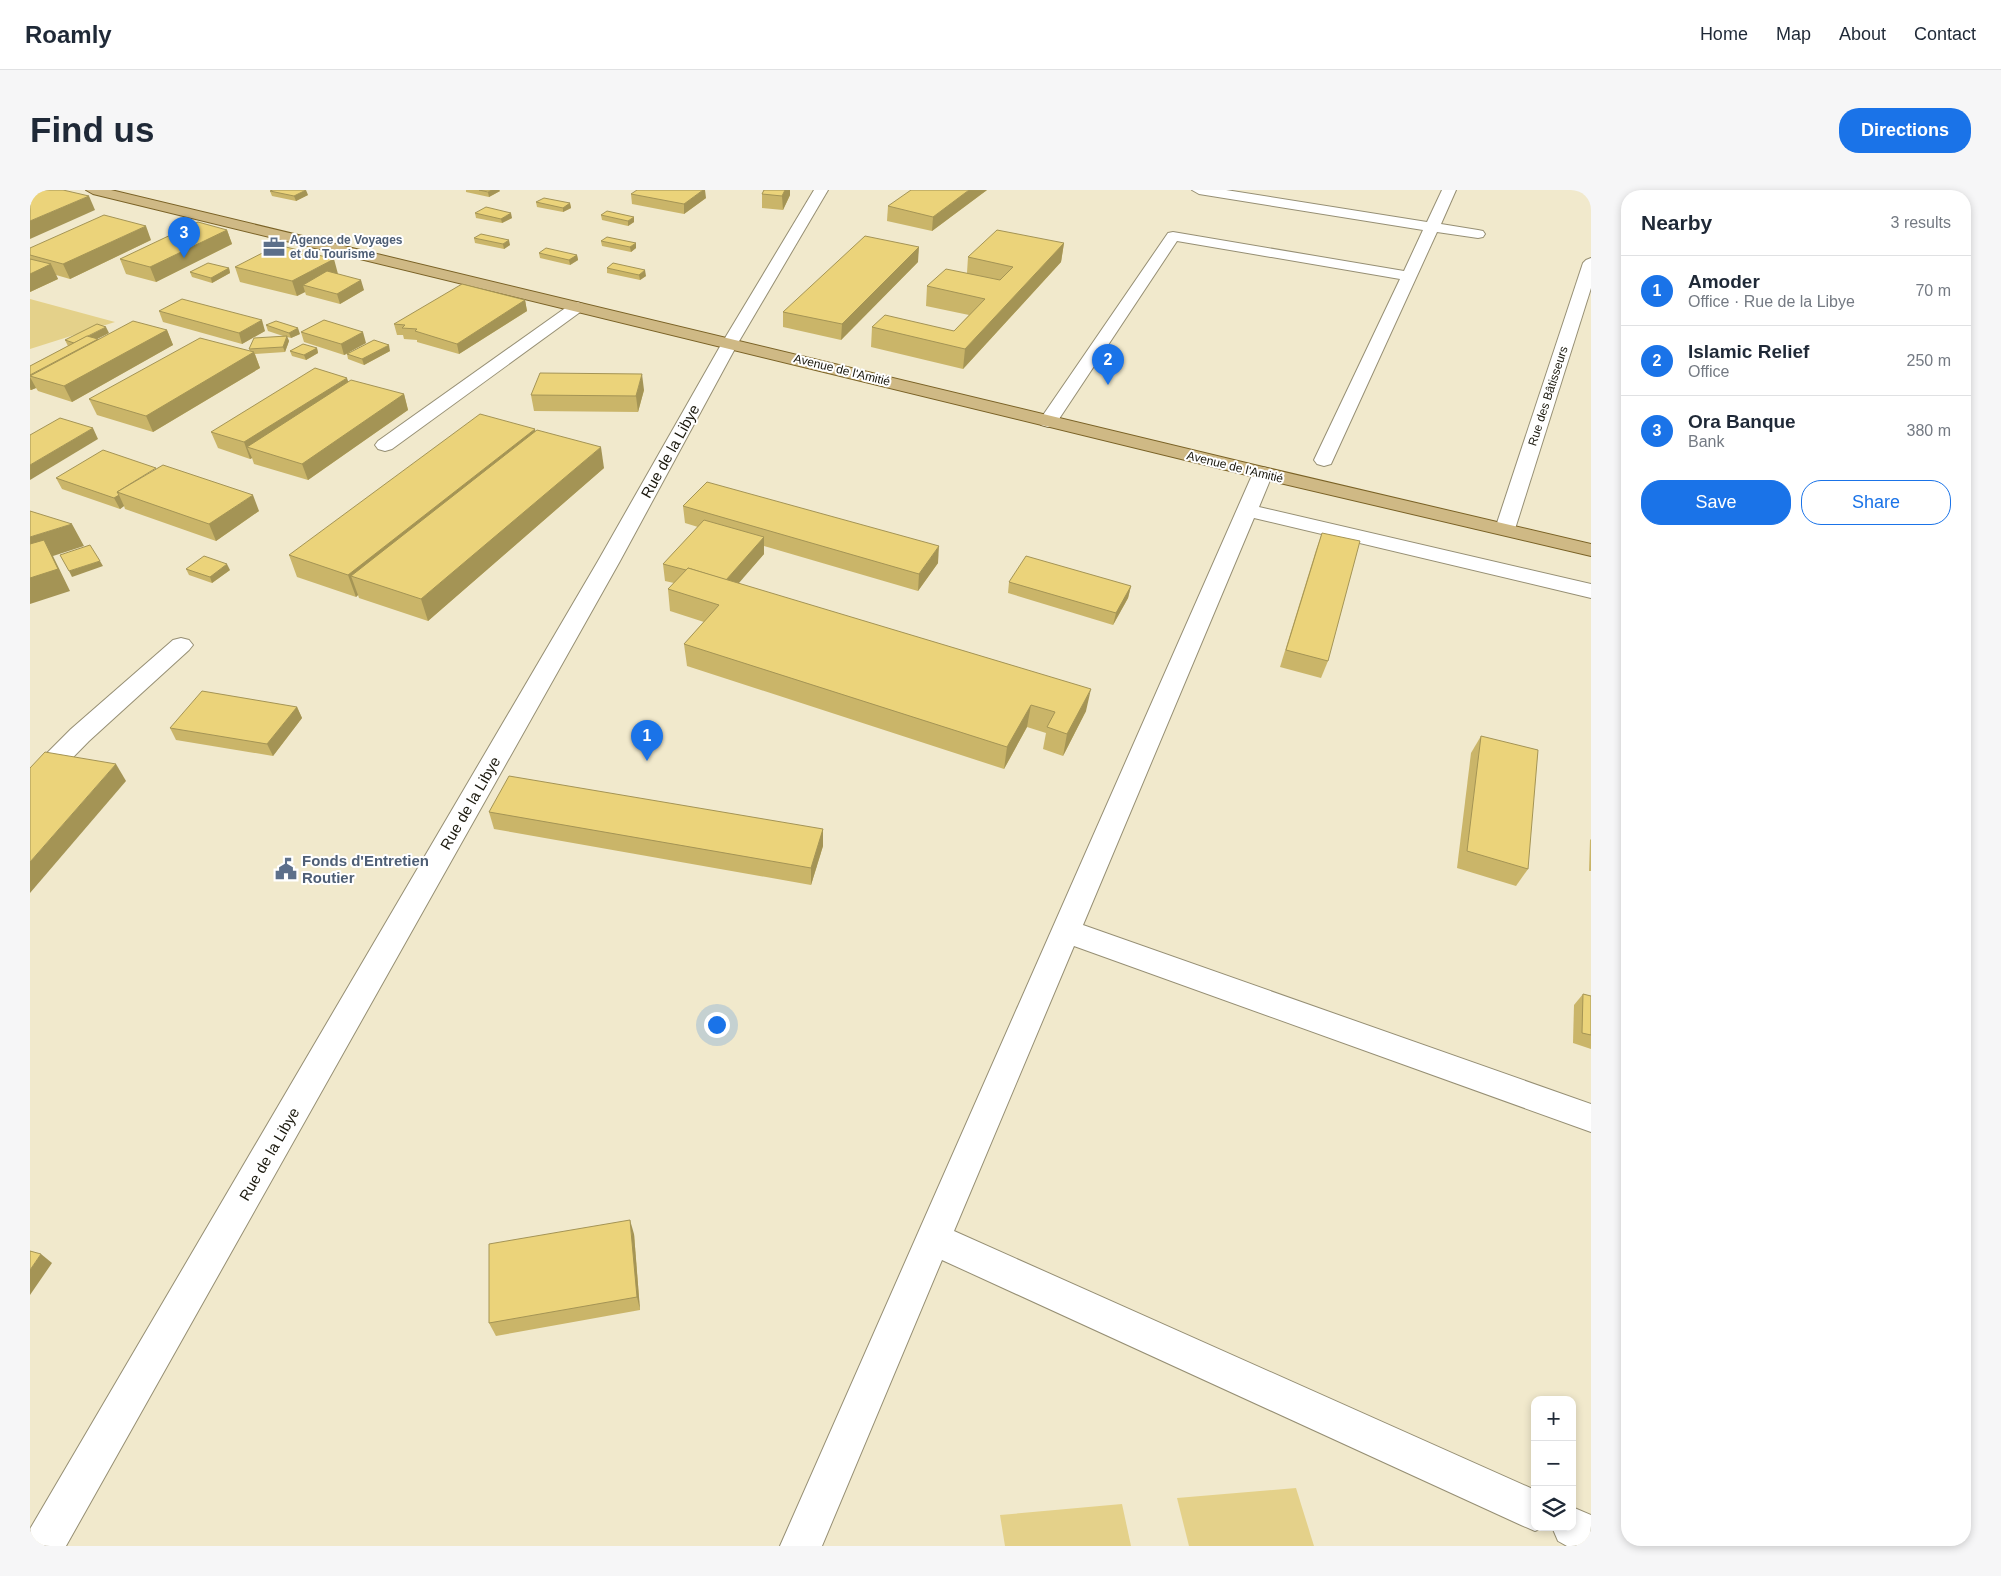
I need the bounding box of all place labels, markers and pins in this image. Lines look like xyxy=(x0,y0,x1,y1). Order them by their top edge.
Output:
pin: 3 xyxy=(168,217,200,258)
place label: Agence de Voyages et du Tourisme xyxy=(290,233,403,261)
office icon: Agence de Voyages et du Tourisme xyxy=(261,234,287,260)
pin: 2 xyxy=(1092,344,1124,385)
pin: 1 xyxy=(631,720,663,761)
place label: Fonds d'Entretien Routier xyxy=(302,852,429,886)
public building icon: Fonds d'Entretien Routier xyxy=(273,856,299,882)

